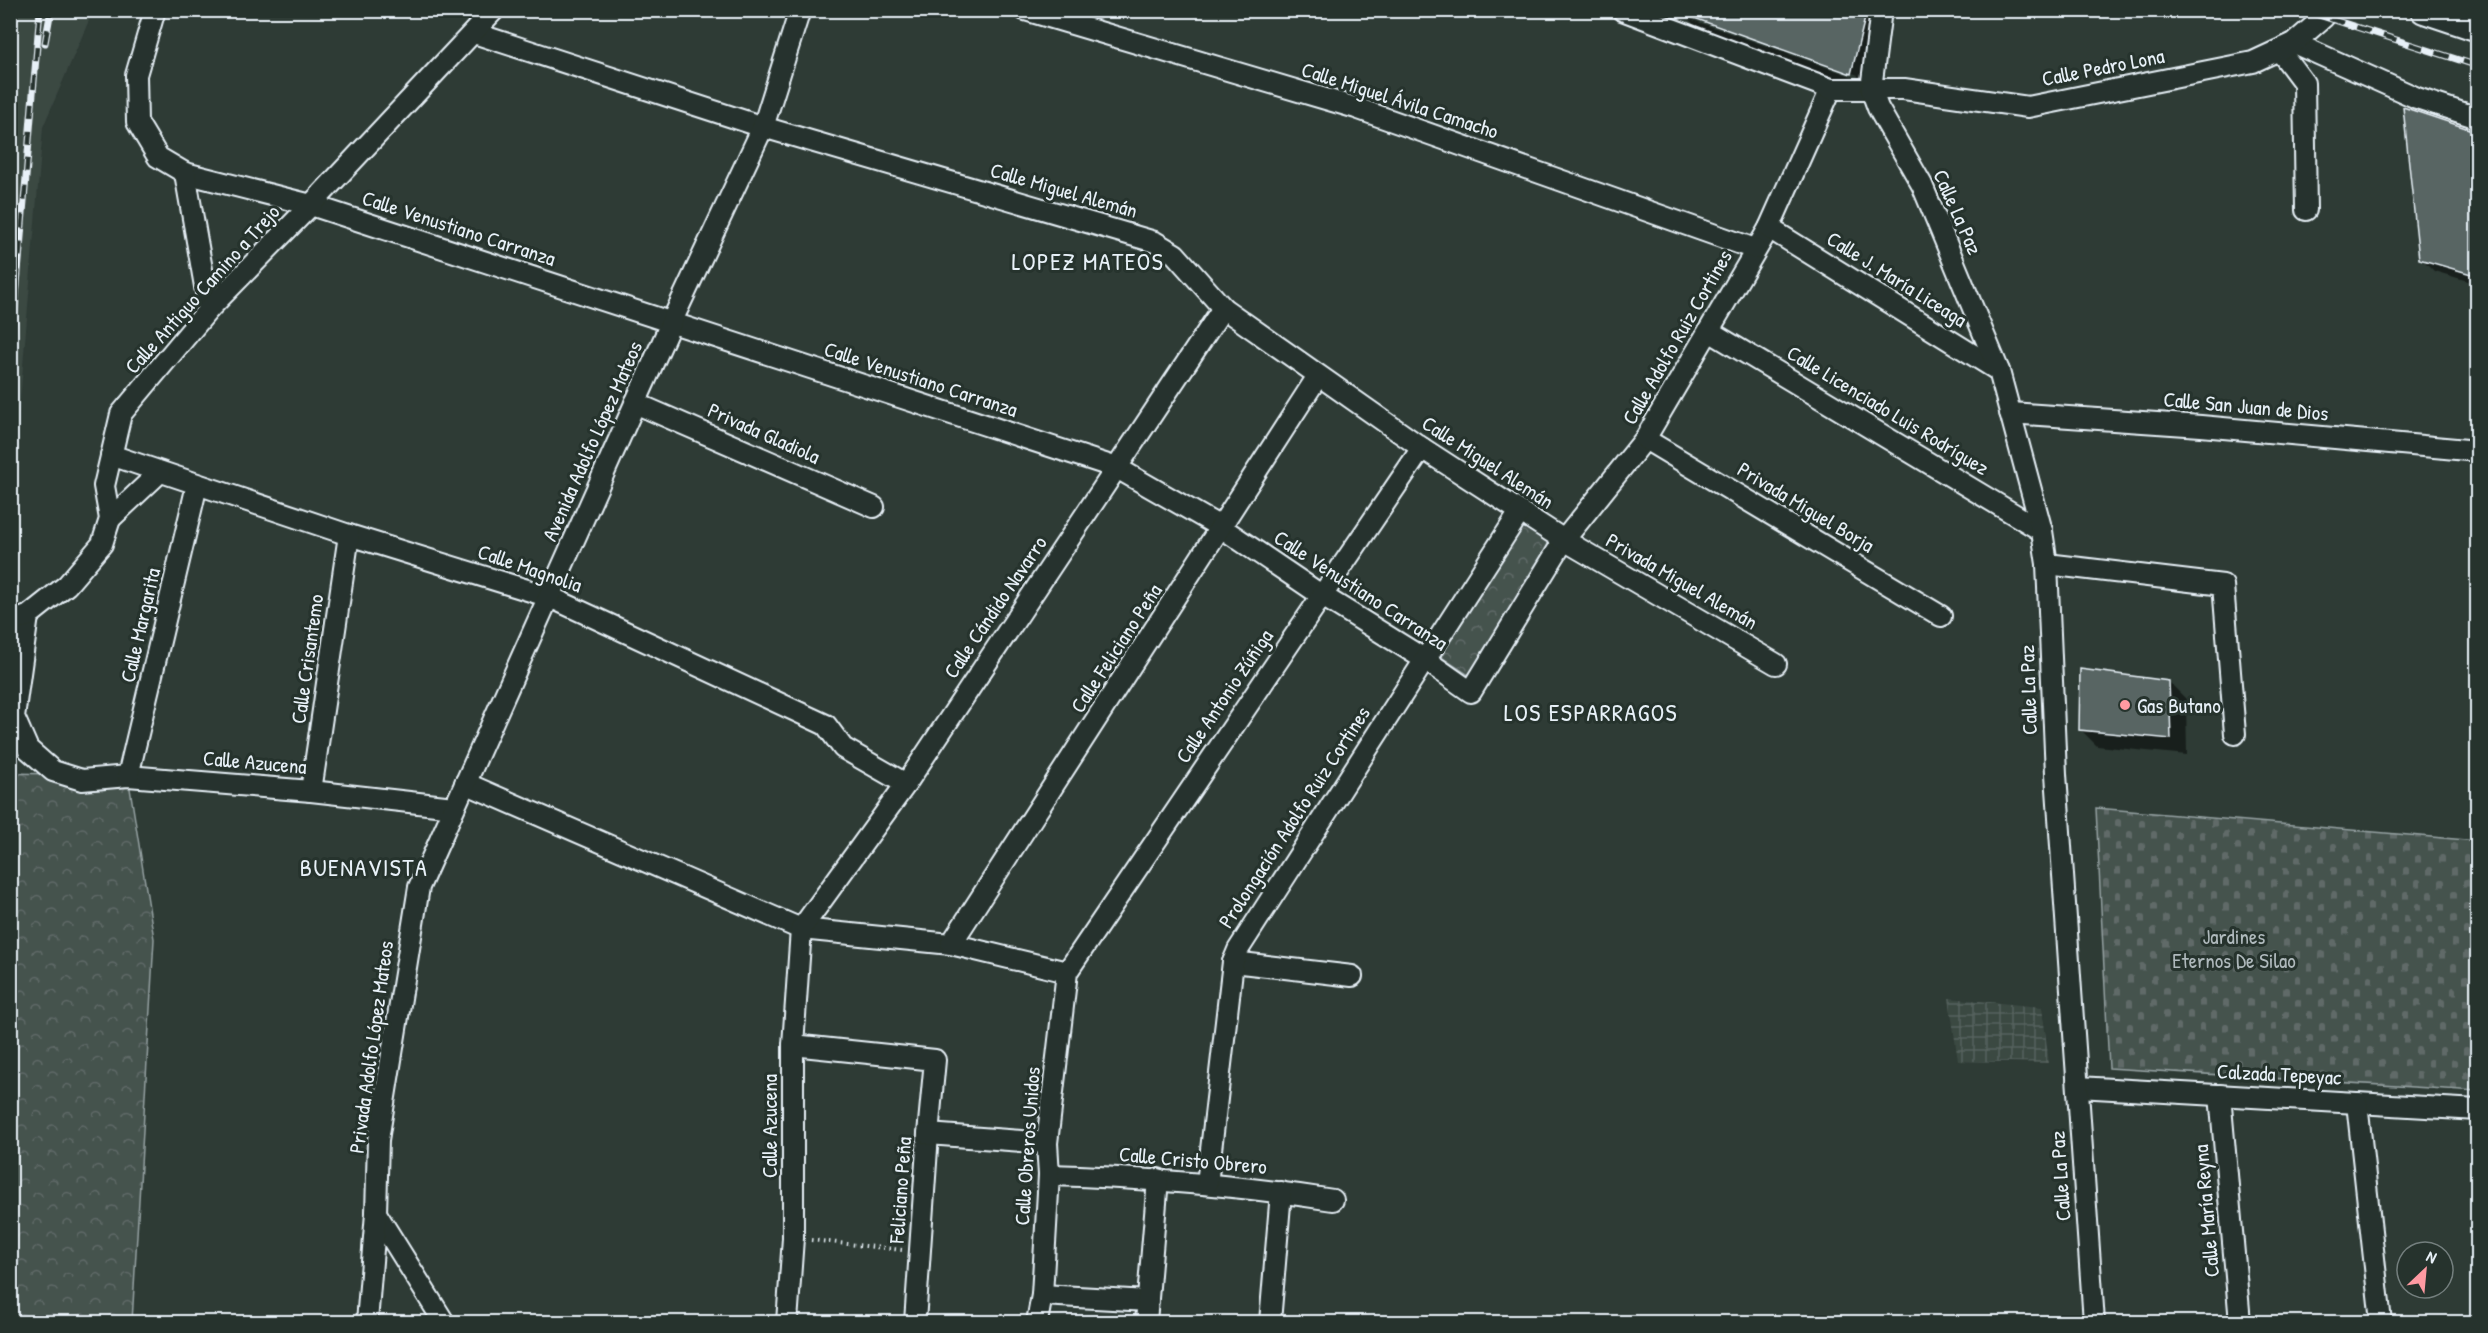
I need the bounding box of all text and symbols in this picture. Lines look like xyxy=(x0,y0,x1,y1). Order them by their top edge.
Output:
street label: Calle Pedro Lona xyxy=(2039,41,2167,93)
street label: Calle Miguel Ávila Camacho xyxy=(1298,54,1502,146)
street label: Calle Miguel Alemán xyxy=(987,155,1141,225)
street label: Calle La Paz xyxy=(1926,165,1990,259)
street label: Calle Venustiano Carranza xyxy=(358,183,560,273)
street label: Calle Antiguo Camino a Trejo xyxy=(118,198,286,380)
street label: Calle J. María Liceaga xyxy=(1821,224,1973,334)
street label: Calle Adolfo Ruiz Cortines xyxy=(1615,244,1739,430)
district label: LOPEZ MATEOS xyxy=(1012,245,1164,277)
street label: Calle Venustiano Carranza xyxy=(820,334,1022,424)
street label: Avenida Adolfo López Mateos xyxy=(535,336,649,546)
street label: Calle Licenciado Luis Rodríguez xyxy=(1782,338,1994,482)
street label: Calle San Juan de Dios xyxy=(2162,384,2330,428)
street label: Privada Gladiola xyxy=(703,395,825,471)
street label: Calle Miguel Alemán xyxy=(1416,408,1560,516)
street label: Privada Miguel Borja xyxy=(1732,455,1880,559)
street label: Calle Venustiano Carranza xyxy=(1268,523,1454,657)
street label: Privada Miguel Alemán xyxy=(1601,526,1763,636)
street label: Calle Cándido Navarro xyxy=(936,530,1054,684)
street label: Calle Magnolia xyxy=(474,537,586,599)
street label: Calle Margarita xyxy=(113,565,167,685)
street label: Calle Feliciano Peña xyxy=(1063,578,1169,718)
street label: Calle Crisantemo xyxy=(284,592,330,726)
street label: Calle Antonio Zúñiga xyxy=(1168,623,1280,769)
street label: Calle La Paz xyxy=(2012,644,2044,736)
place label: Gas Butano xyxy=(2137,691,2221,720)
district label: LOS ESPARRAGOS xyxy=(1504,696,1678,728)
marker: Gas Butano xyxy=(2118,698,2132,712)
street label: Prolongación Adolfo Ruiz Cortines xyxy=(1211,700,1377,934)
street label: Calle Azucena xyxy=(202,743,308,781)
district label: BUENAVISTA xyxy=(300,851,428,883)
park label: Jardines Eternos De Silao xyxy=(2172,922,2296,975)
street label: Privada Adolfo López Mateos xyxy=(342,939,400,1155)
street label: Calzada Tepeyac xyxy=(2216,1056,2343,1092)
street label: Calle Obreros Unidos xyxy=(1007,1066,1047,1226)
street label: Calle Azucena xyxy=(755,1074,784,1178)
street label: Calle La Paz xyxy=(2042,1130,2078,1222)
street label: Feliciano Peña xyxy=(882,1136,918,1245)
street label: Calle Cristo Obrero xyxy=(1118,1139,1268,1181)
street label: Calle María Reyna xyxy=(2186,1143,2226,1279)
north arrow xyxy=(2395,1240,2455,1300)
text: N xyxy=(2423,1245,2441,1268)

